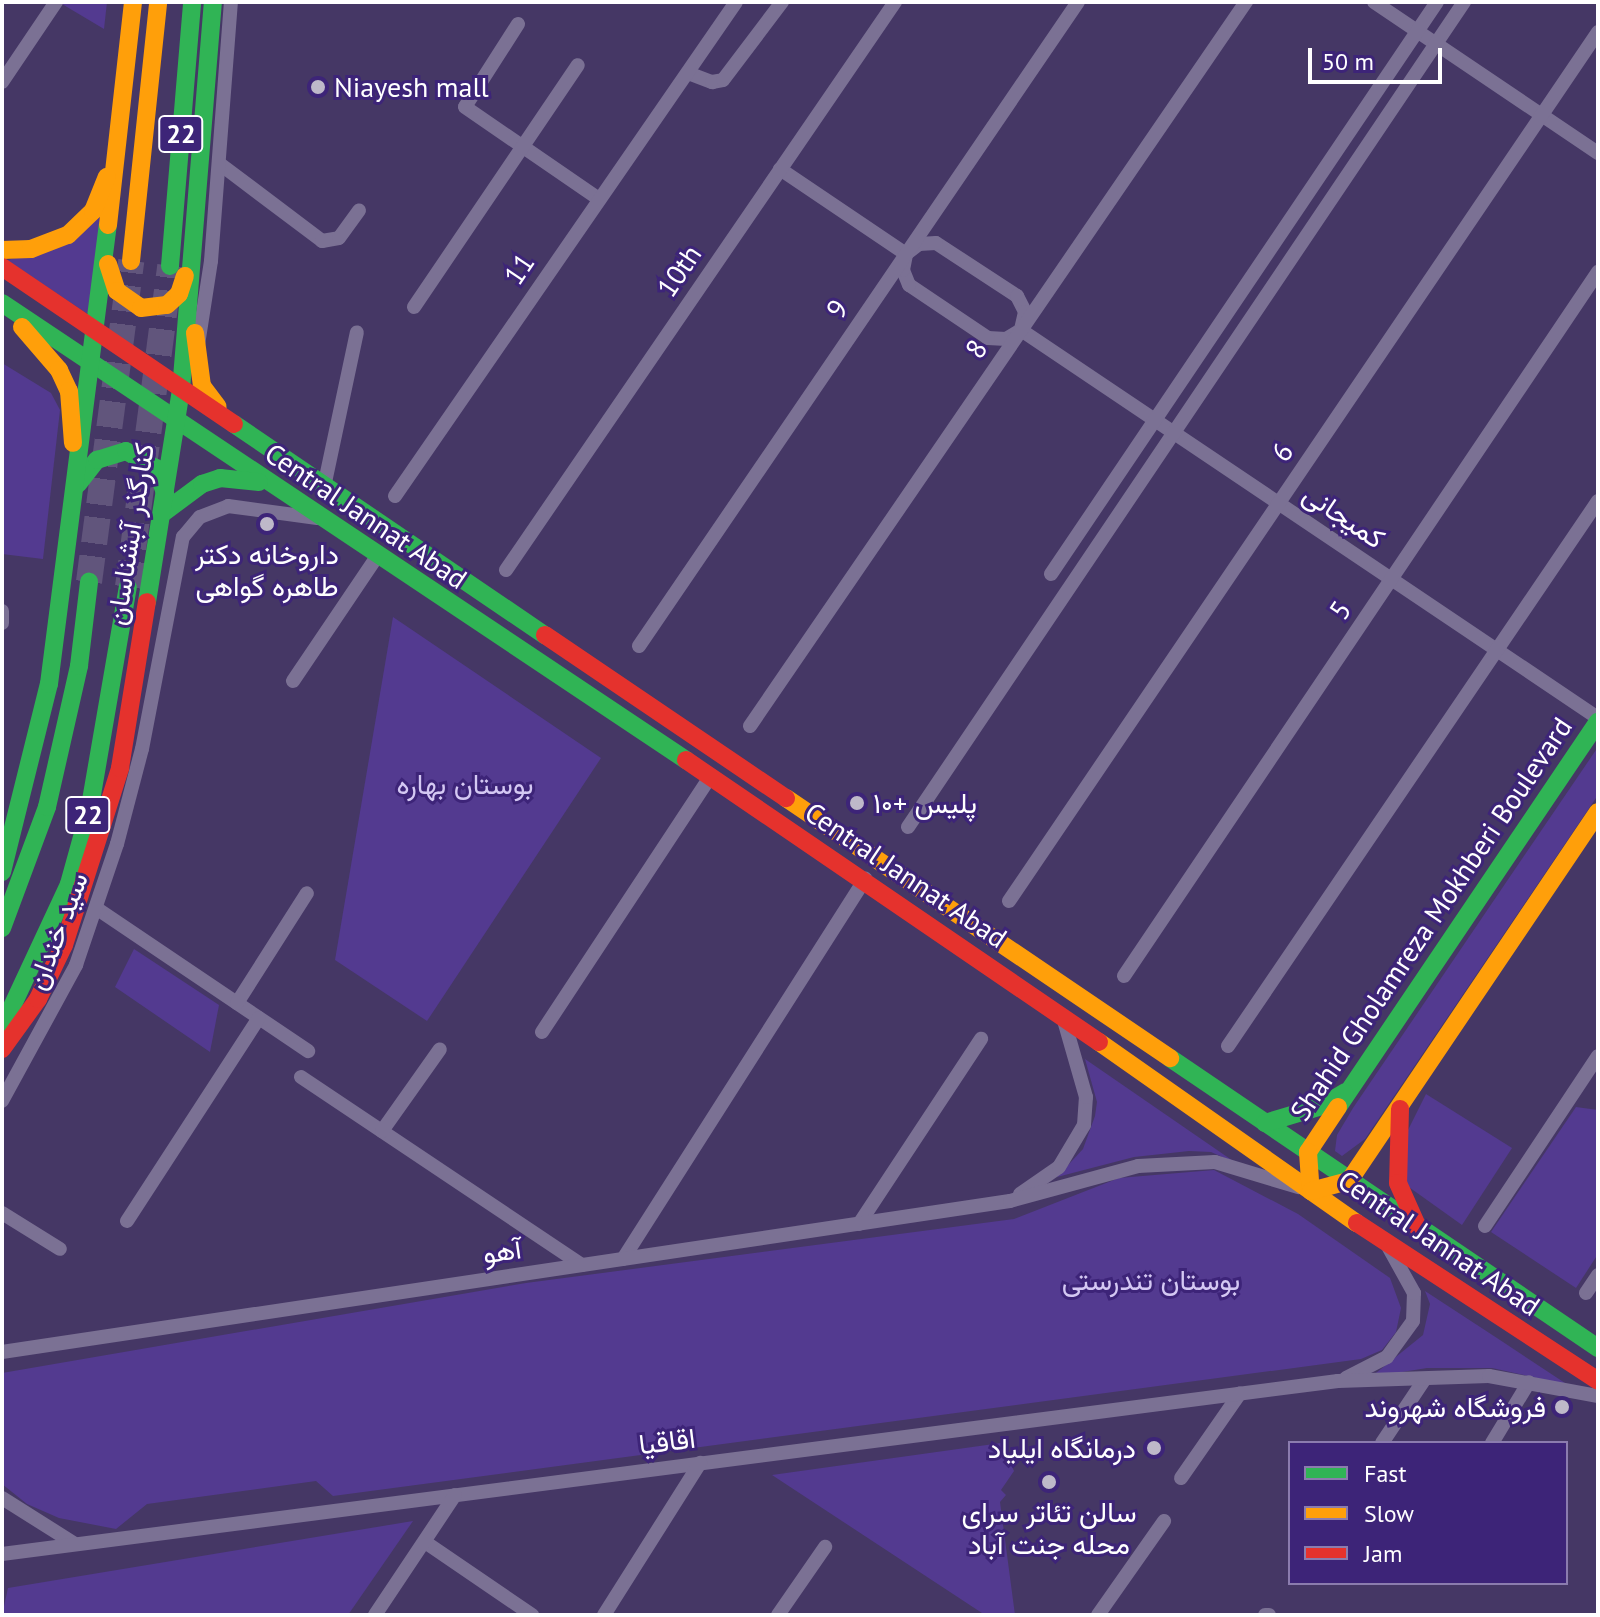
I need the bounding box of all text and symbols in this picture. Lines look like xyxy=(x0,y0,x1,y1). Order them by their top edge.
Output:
scale bar xyxy=(1312,32,1446,82)
text: 50 m xyxy=(1322,46,1374,77)
place label: Niayesh mall xyxy=(334,70,489,104)
marker: Niayesh mall xyxy=(309,78,327,96)
road number: 22 xyxy=(157,112,205,156)
street label: 10th xyxy=(650,239,708,303)
street label: 11 xyxy=(497,247,541,291)
street label: 9 xyxy=(819,293,855,325)
street label: 8 xyxy=(958,333,994,365)
street label: Central Jannat Abad xyxy=(258,436,474,596)
street label: 6 xyxy=(1264,436,1300,468)
street label: کنارگذر آبشناسان xyxy=(99,440,161,628)
street label: کمیجانی xyxy=(1297,477,1391,555)
marker: داروخانه دکتر طاهره گواهی xyxy=(258,515,276,533)
place label: داروخانه دکتر طاهره گواهی xyxy=(195,537,339,603)
street label: 5 xyxy=(1322,594,1358,626)
street label: Shahid Gholamreza Mokhberi Boulevard xyxy=(1283,711,1579,1127)
park label: بوستان بهاره xyxy=(396,767,534,801)
place label: پلیس +۱۰ xyxy=(873,786,977,820)
road number: 22 xyxy=(64,793,112,837)
marker: پلیس +۱۰ xyxy=(848,794,866,812)
street label: Central Jannat Abad xyxy=(798,795,1014,955)
street label: سید خندان xyxy=(19,868,95,994)
street label: Central Jannat Abad xyxy=(1331,1163,1547,1323)
street label: آهو xyxy=(481,1232,523,1270)
park label: بوستان تندرستی xyxy=(1062,1263,1240,1297)
place label: فروشگاه شهروند xyxy=(1364,1390,1546,1424)
marker: فروشگاه شهروند xyxy=(1553,1398,1571,1416)
street label: اقاقیا xyxy=(637,1421,697,1461)
place label: درمانگاه ایلیاد xyxy=(988,1431,1136,1465)
marker: درمانگاه ایلیاد xyxy=(1143,1437,1165,1459)
legend xyxy=(1288,1441,1568,1585)
text: Fast xyxy=(1364,1458,1407,1489)
marker: سالن تئاتر سرای محله جنت آباد xyxy=(1040,1473,1058,1491)
place label: سالن تئاتر سرای محله جنت آباد xyxy=(961,1495,1137,1561)
text: Slow xyxy=(1364,1498,1414,1529)
text: Jam xyxy=(1364,1538,1402,1569)

